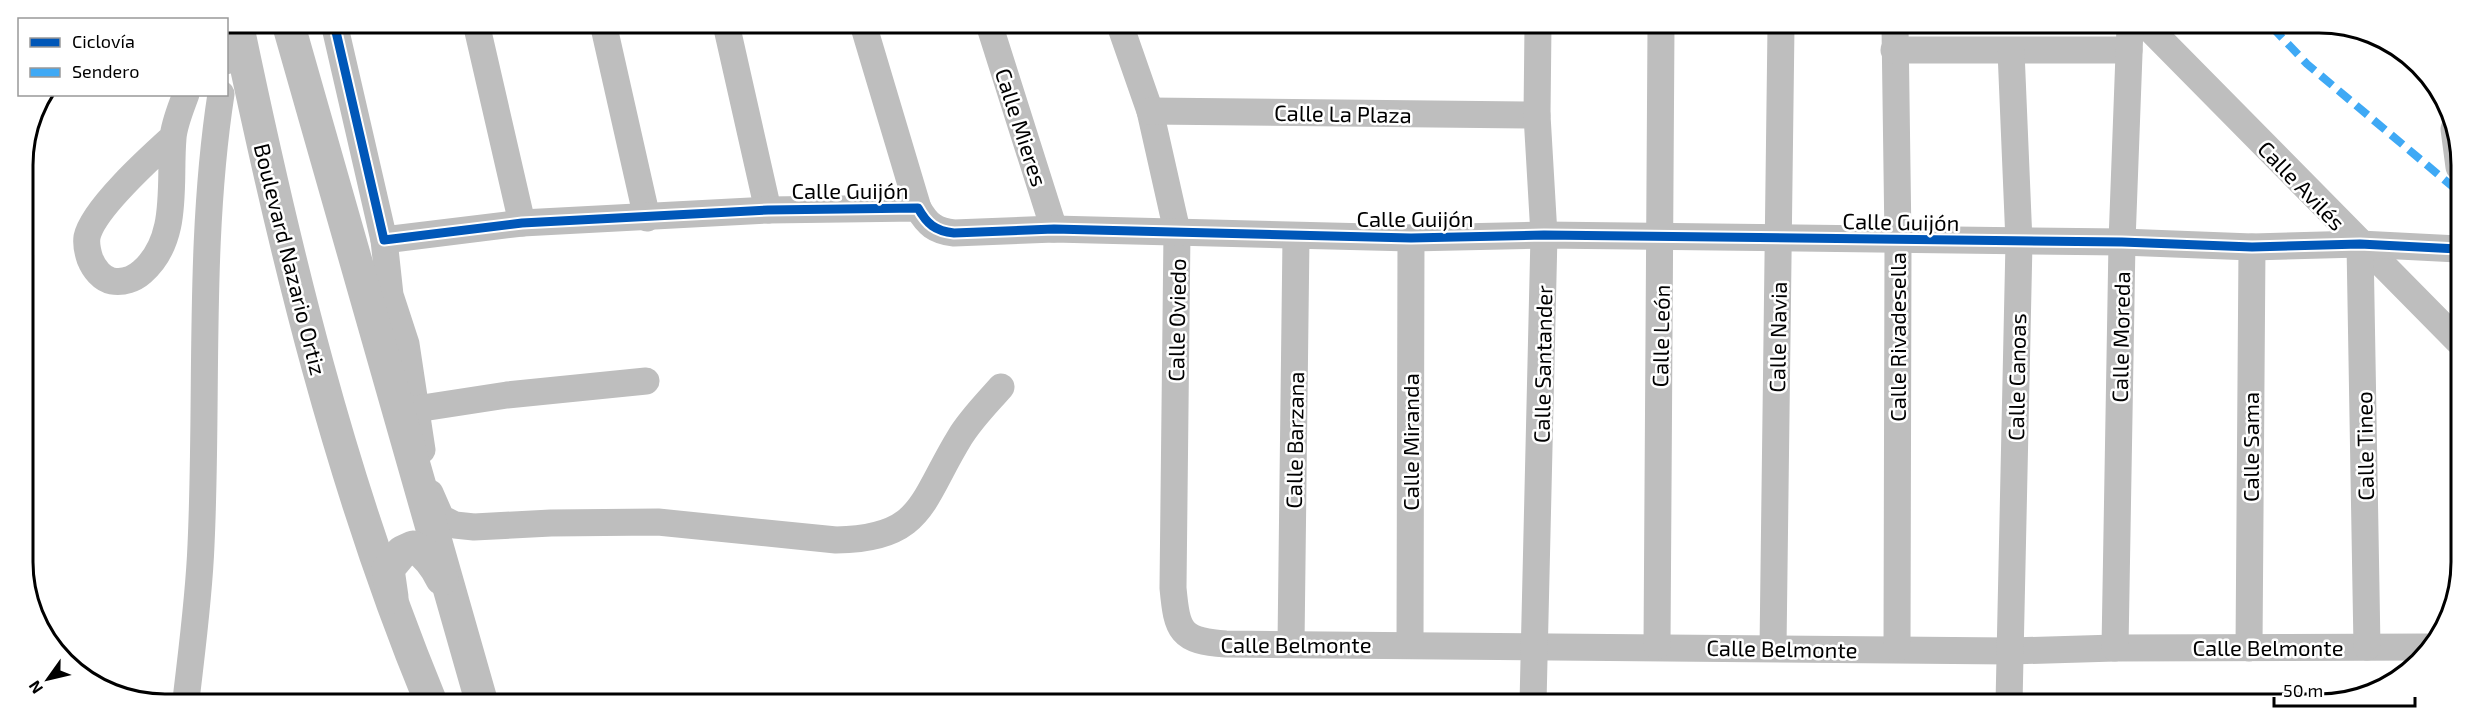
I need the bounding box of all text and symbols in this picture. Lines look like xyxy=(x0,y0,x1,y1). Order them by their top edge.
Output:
legend xyxy=(18,18,228,96)
text: Ciclovía xyxy=(72,30,135,52)
text: Sendero xyxy=(72,60,139,82)
street label: Calle Mieres xyxy=(991,65,1053,189)
street label: Calle La Plaza xyxy=(1274,99,1412,127)
street label: Calle Avilés xyxy=(2253,135,2351,235)
street label: Boulevard Nazario Ortiz xyxy=(250,140,332,378)
street label: Calle Guijón xyxy=(792,177,909,204)
street label: Calle Guijón xyxy=(1357,205,1474,232)
street label: Calle Guijón xyxy=(1842,207,1960,236)
street label: Calle Rivadesella xyxy=(1884,252,1910,422)
street label: Calle Oviedo xyxy=(1162,258,1190,382)
street label: Calle Moreda xyxy=(2106,271,2134,403)
street label: Calle Navia xyxy=(1763,281,1791,393)
street label: Calle León xyxy=(1646,284,1674,388)
street label: Calle Santander xyxy=(1528,285,1556,443)
street label: Calle Canoas xyxy=(2002,313,2030,441)
street label: Calle Barzana xyxy=(1280,371,1308,509)
street label: Calle Miranda xyxy=(1397,373,1423,511)
street label: Calle Tineo xyxy=(2350,391,2378,501)
street label: Calle Sama xyxy=(2237,392,2263,502)
street label: Calle Belmonte xyxy=(1220,631,1372,657)
street label: Calle Belmonte xyxy=(1706,634,1858,662)
street label: Calle Belmonte xyxy=(2192,634,2344,660)
north arrow xyxy=(18,649,78,709)
scale bar xyxy=(2274,670,2415,708)
text: N xyxy=(24,678,46,698)
text: 50 m xyxy=(2283,679,2323,701)

